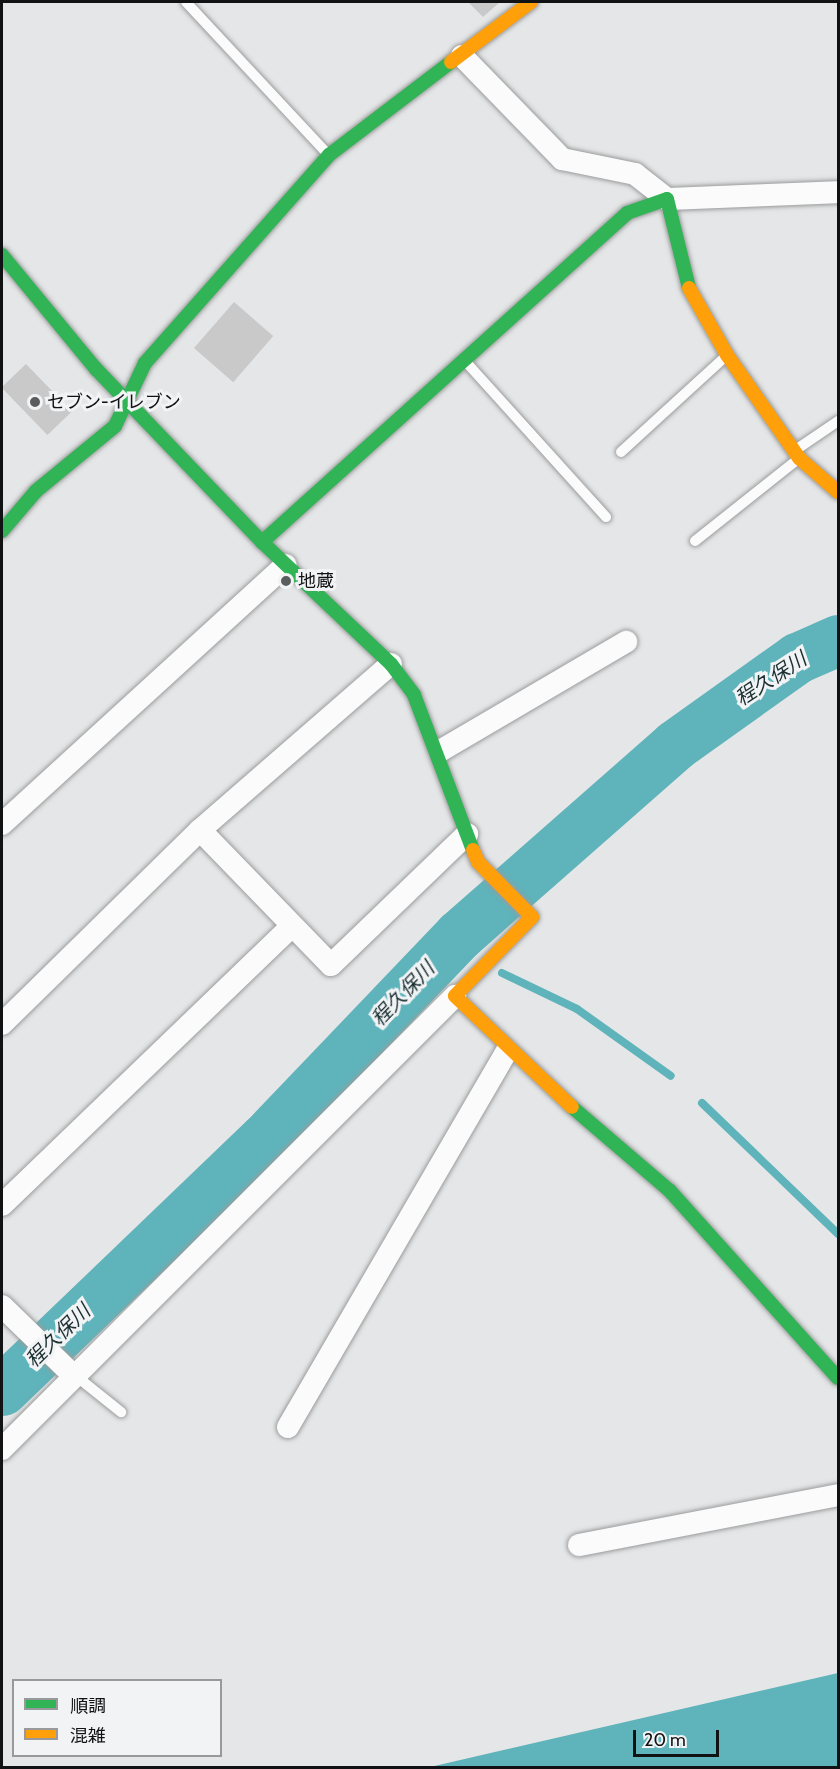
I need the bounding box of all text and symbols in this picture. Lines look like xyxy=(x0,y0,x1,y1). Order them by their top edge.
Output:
place label: セブン-イレブン xyxy=(47,391,181,413)
marker: セブン-イレブン xyxy=(28,395,42,409)
place label: 地蔵 xyxy=(298,570,334,592)
marker: 地蔵 xyxy=(279,574,293,588)
water label: 程久保川 xyxy=(731,647,811,711)
water label: 程久保川 xyxy=(367,957,439,1031)
water label: 程久保川 xyxy=(21,1300,95,1372)
legend xyxy=(12,1679,222,1757)
text: 順調 xyxy=(70,1695,106,1717)
scale bar xyxy=(636,1718,722,1756)
text: 混雑 xyxy=(70,1725,106,1747)
text: 20 m xyxy=(644,1729,686,1751)

